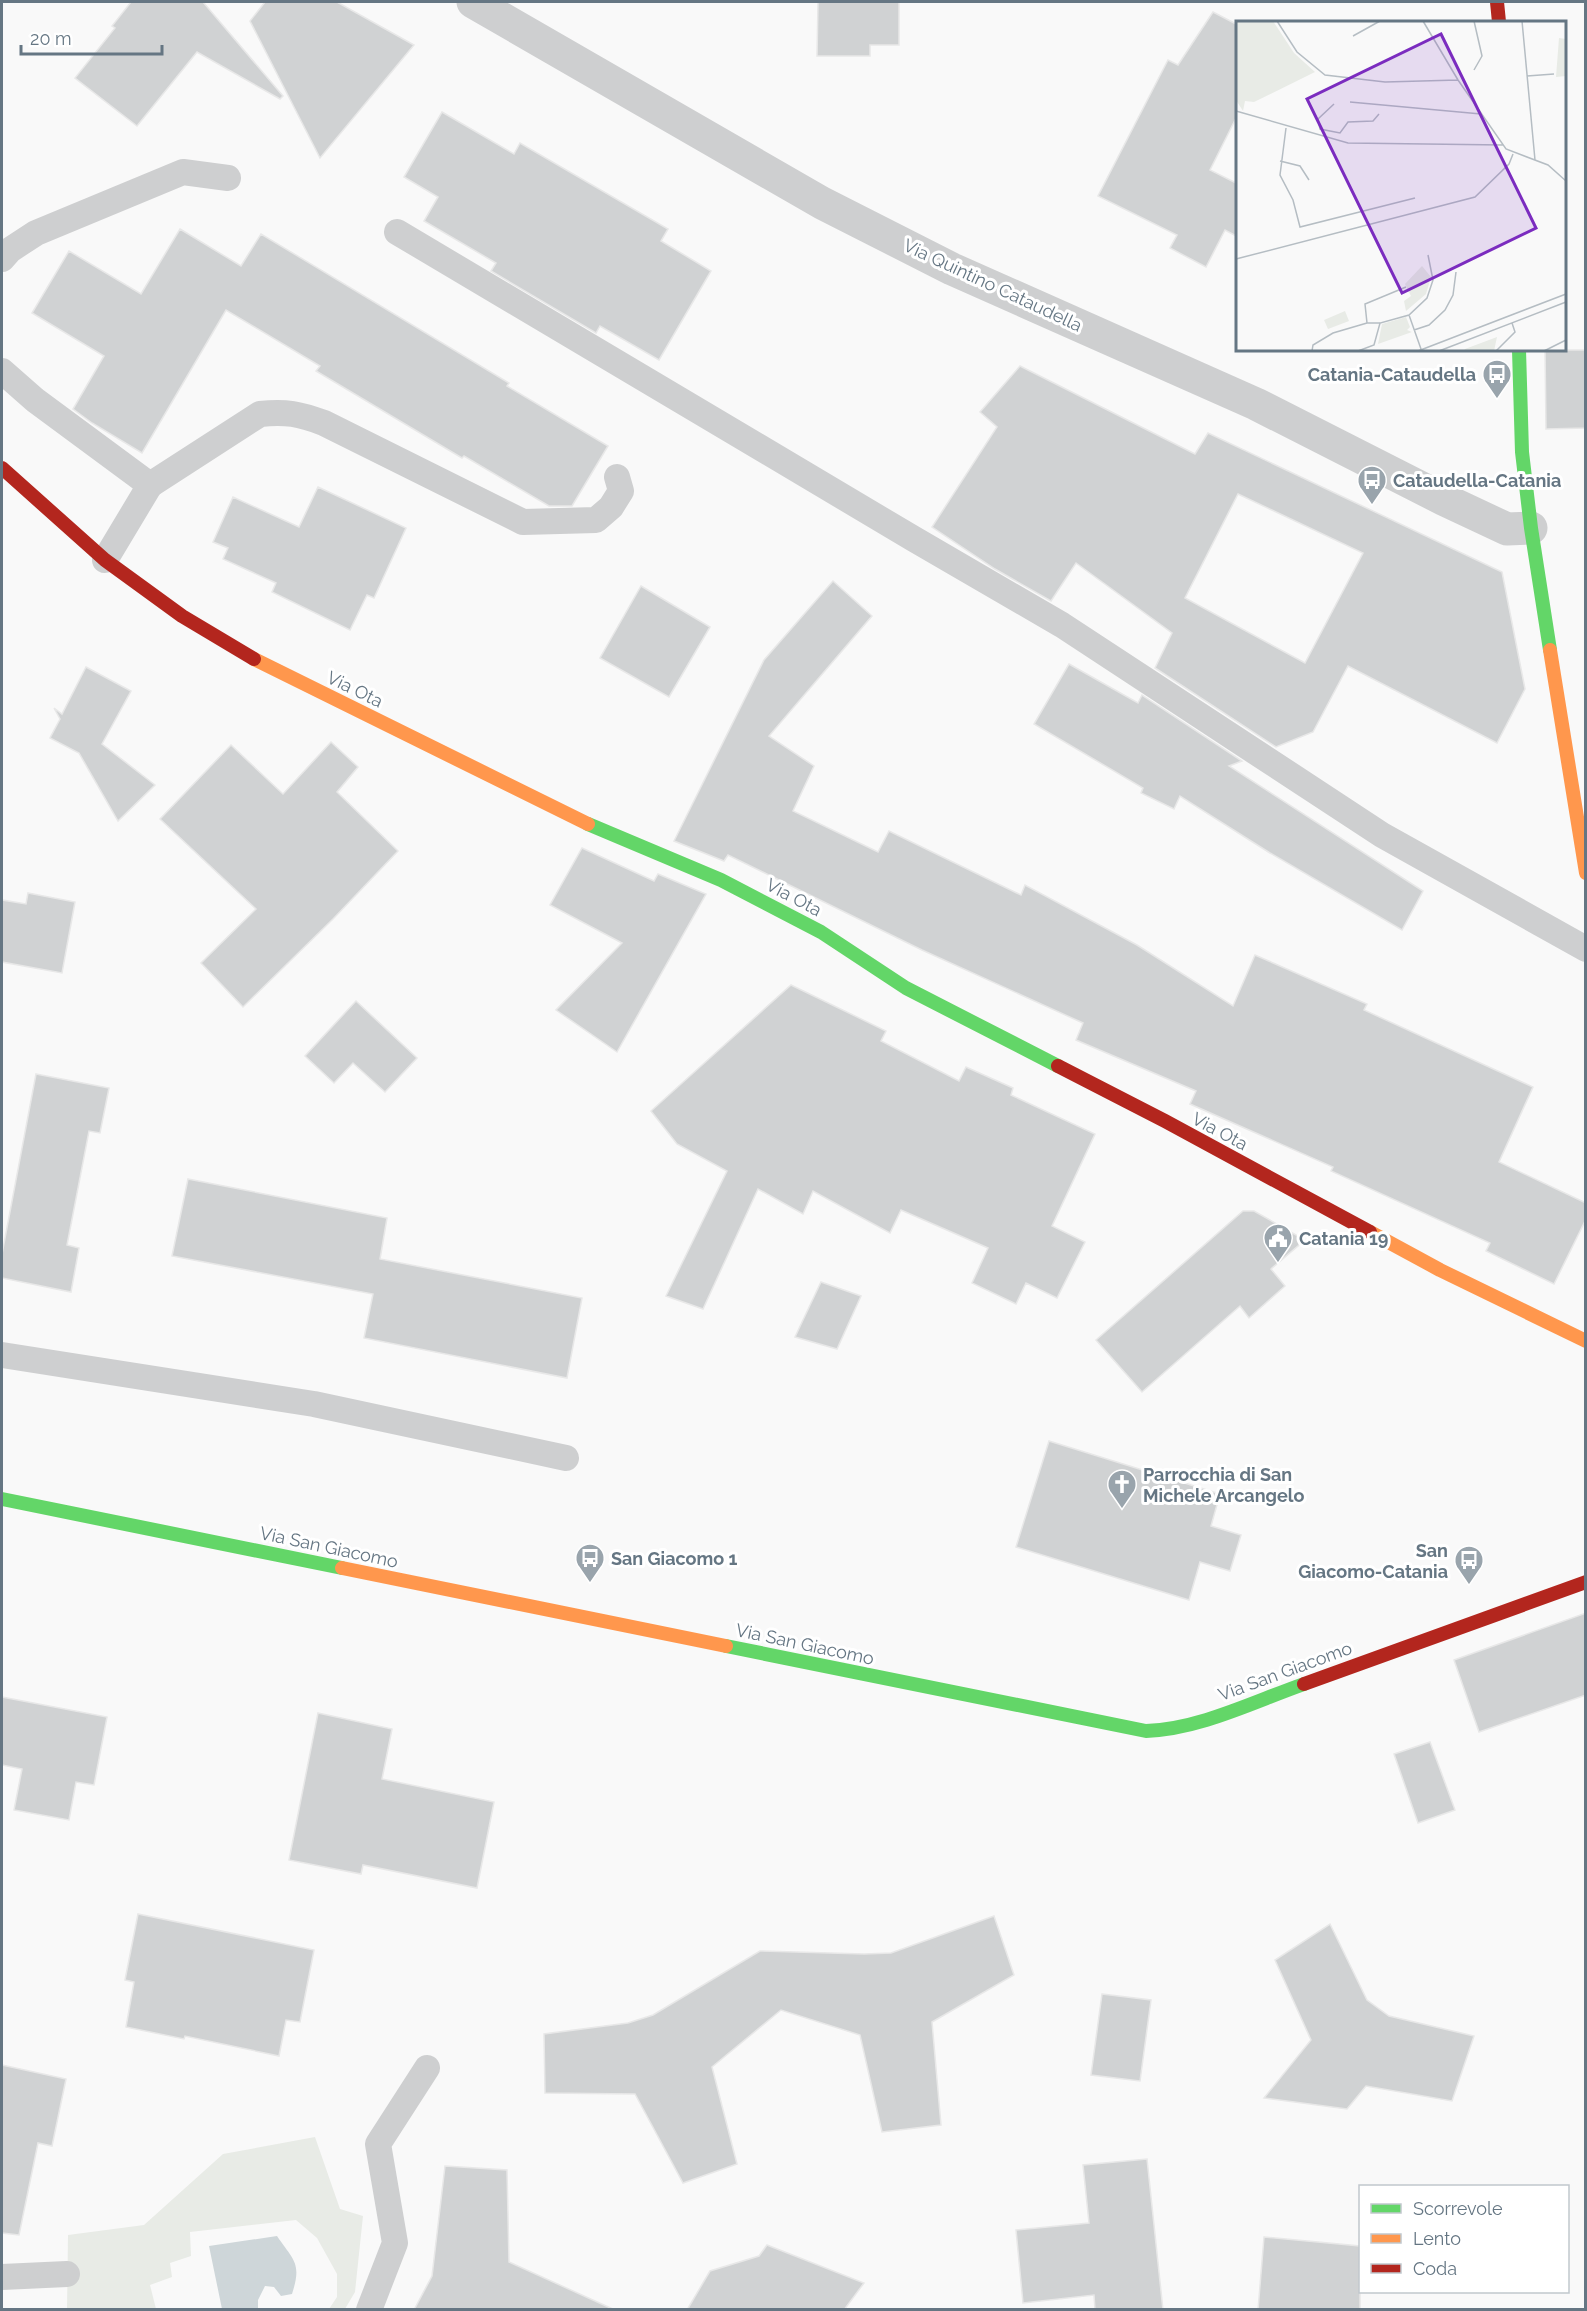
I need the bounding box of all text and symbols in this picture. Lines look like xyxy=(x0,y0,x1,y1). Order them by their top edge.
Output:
scale bar xyxy=(21,18,162,56)
inset map xyxy=(1236,21,1566,351)
text: 20 m xyxy=(30,28,72,49)
street label: Via Quintino Cataudella xyxy=(900,234,1086,336)
bus stop icon: Catania-Cataudella xyxy=(1481,358,1513,400)
place label: Catania-Cataudella xyxy=(1308,364,1476,385)
bus stop icon: Cataudella-Catania xyxy=(1356,464,1388,506)
place label: Cataudella-Catania xyxy=(1393,470,1561,491)
street label: Via Ota xyxy=(323,666,387,712)
street label: Via Ota xyxy=(763,874,825,920)
street label: Via Ota xyxy=(1189,1108,1251,1154)
public building icon: Catania 19 xyxy=(1262,1222,1294,1264)
place label: Catania 19 xyxy=(1299,1228,1388,1249)
place label: Parrocchia di San Michele Arcangelo xyxy=(1143,1464,1304,1506)
church icon: Parrocchia di San Michele Arcangelo xyxy=(1106,1468,1138,1510)
street label: Via San Giacomo xyxy=(258,1522,400,1572)
place label: San Giacomo-Catania xyxy=(1298,1540,1448,1582)
bus stop icon: San Giacomo 1 xyxy=(574,1542,606,1584)
bus stop icon: San Giacomo-Catania xyxy=(1453,1544,1485,1586)
place label: San Giacomo 1 xyxy=(611,1548,737,1569)
street label: Via San Giacomo xyxy=(734,1619,876,1669)
street label: Via San Giacomo xyxy=(1215,1637,1355,1705)
legend xyxy=(1359,2185,1569,2293)
text: Scorrevole xyxy=(1413,2198,1503,2219)
text: Lento xyxy=(1413,2228,1461,2249)
text: Coda xyxy=(1413,2258,1457,2279)

